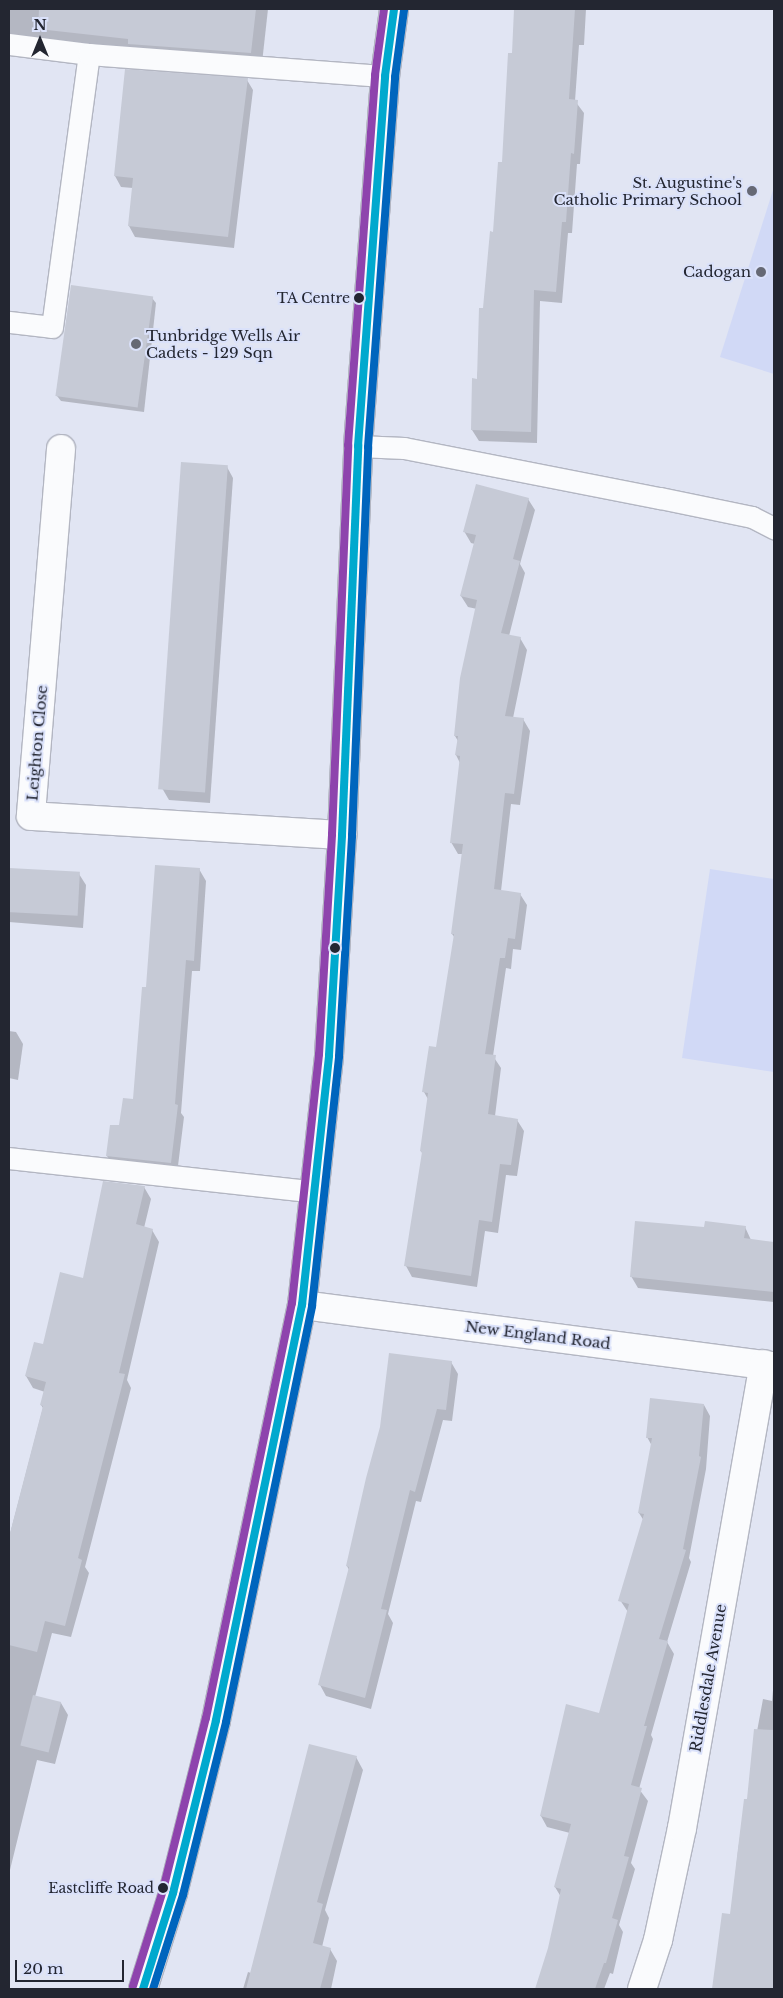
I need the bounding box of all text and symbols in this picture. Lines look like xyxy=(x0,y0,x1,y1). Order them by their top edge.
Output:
north arrow xyxy=(15,15,65,65)
text: N xyxy=(33,16,47,34)
place label: St. Augustine's Catholic Primary School xyxy=(553,173,742,208)
marker: St. Augustine's Catholic Primary School xyxy=(746,185,758,197)
place label: Cadogan xyxy=(683,263,751,281)
marker: Cadogan xyxy=(755,266,767,278)
place label: TA Centre xyxy=(276,290,350,306)
marker: TA Centre xyxy=(354,293,364,303)
place label: Tunbridge Wells Air Cadets - 129 Sqn xyxy=(146,326,301,361)
marker: Tunbridge Wells Air Cadets - 129 Sqn xyxy=(130,338,142,350)
street label: Leighton Close xyxy=(23,684,51,802)
unlabelled marker xyxy=(330,943,340,953)
street label: New England Road xyxy=(464,1317,612,1353)
street label: Riddlesdale Avenue xyxy=(686,1602,730,1754)
place label: Eastcliffe Road xyxy=(48,1880,154,1896)
marker: Eastcliffe Road xyxy=(158,1883,168,1893)
scale bar xyxy=(18,1950,126,1982)
text: 20 m xyxy=(23,1959,63,1978)

